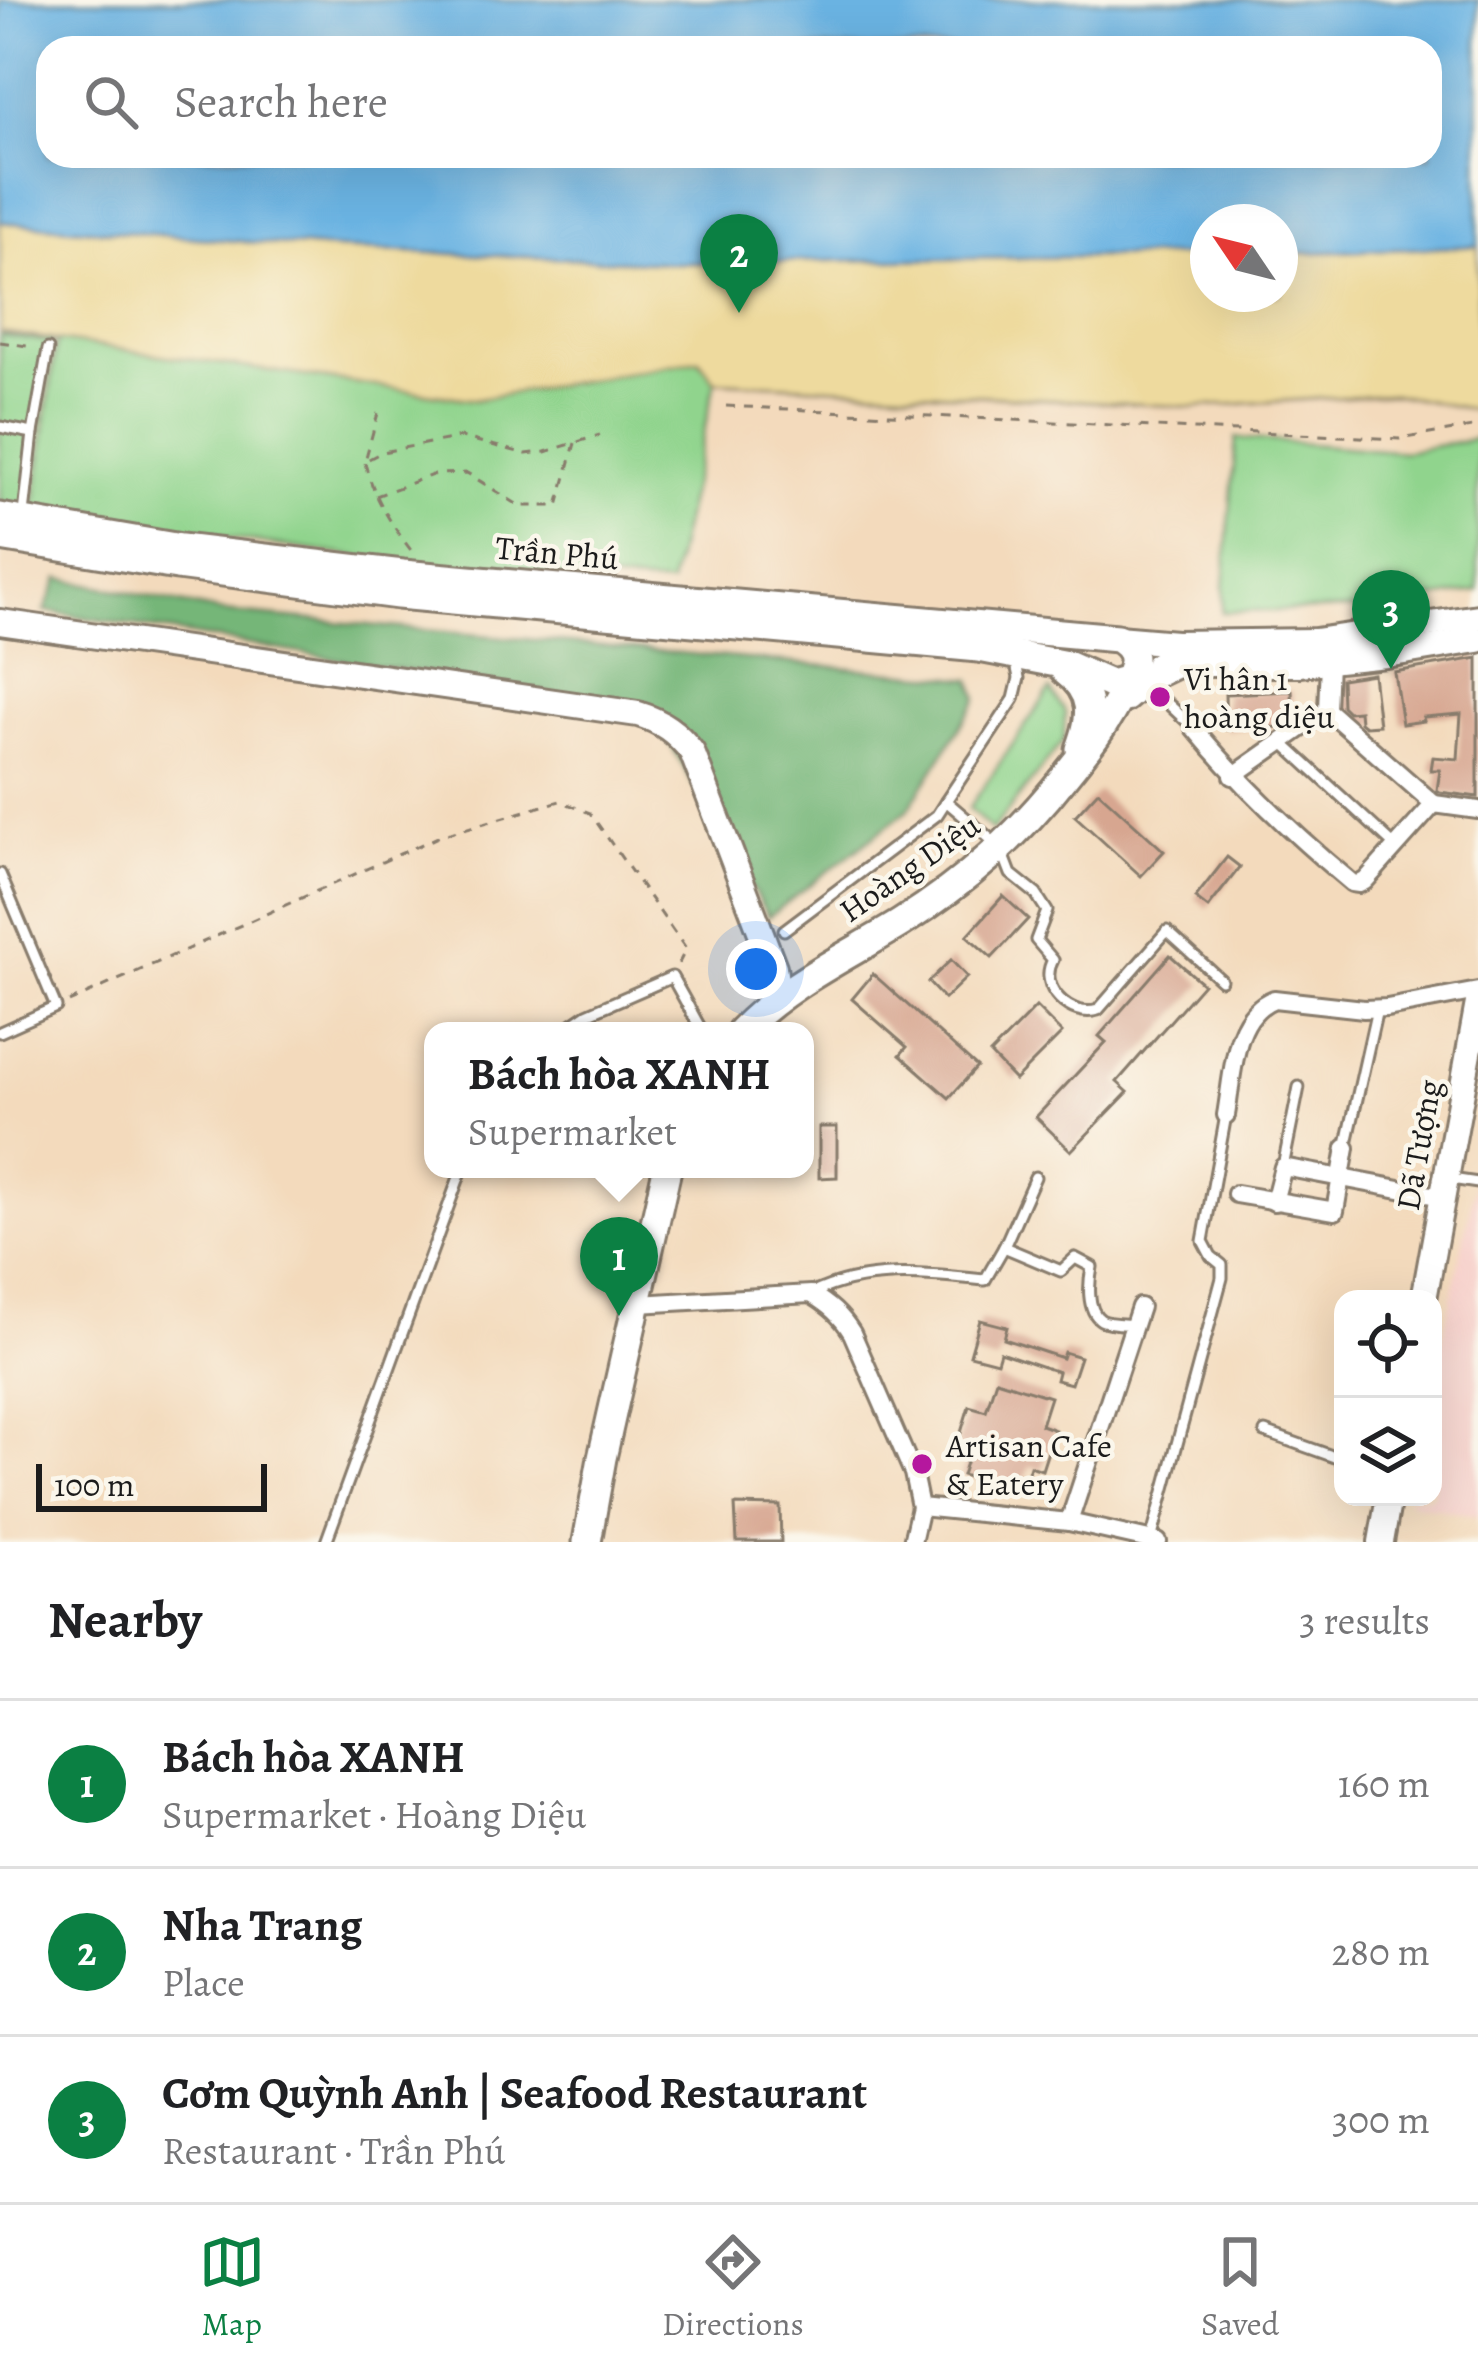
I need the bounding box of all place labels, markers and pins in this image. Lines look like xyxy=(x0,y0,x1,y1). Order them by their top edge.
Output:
pin: 2 xyxy=(700,214,778,313)
pin: 3 xyxy=(1352,570,1430,669)
place label: Vi hân 1 hoàng diệu xyxy=(1183,656,1334,739)
marker: Vi hân 1 hoàng diệu xyxy=(1147,684,1173,710)
pin: 1 xyxy=(580,1217,658,1316)
place label: Artisan Cafe & Eatery xyxy=(945,1423,1112,1506)
marker: Artisan Cafe & Eatery xyxy=(909,1451,935,1477)

